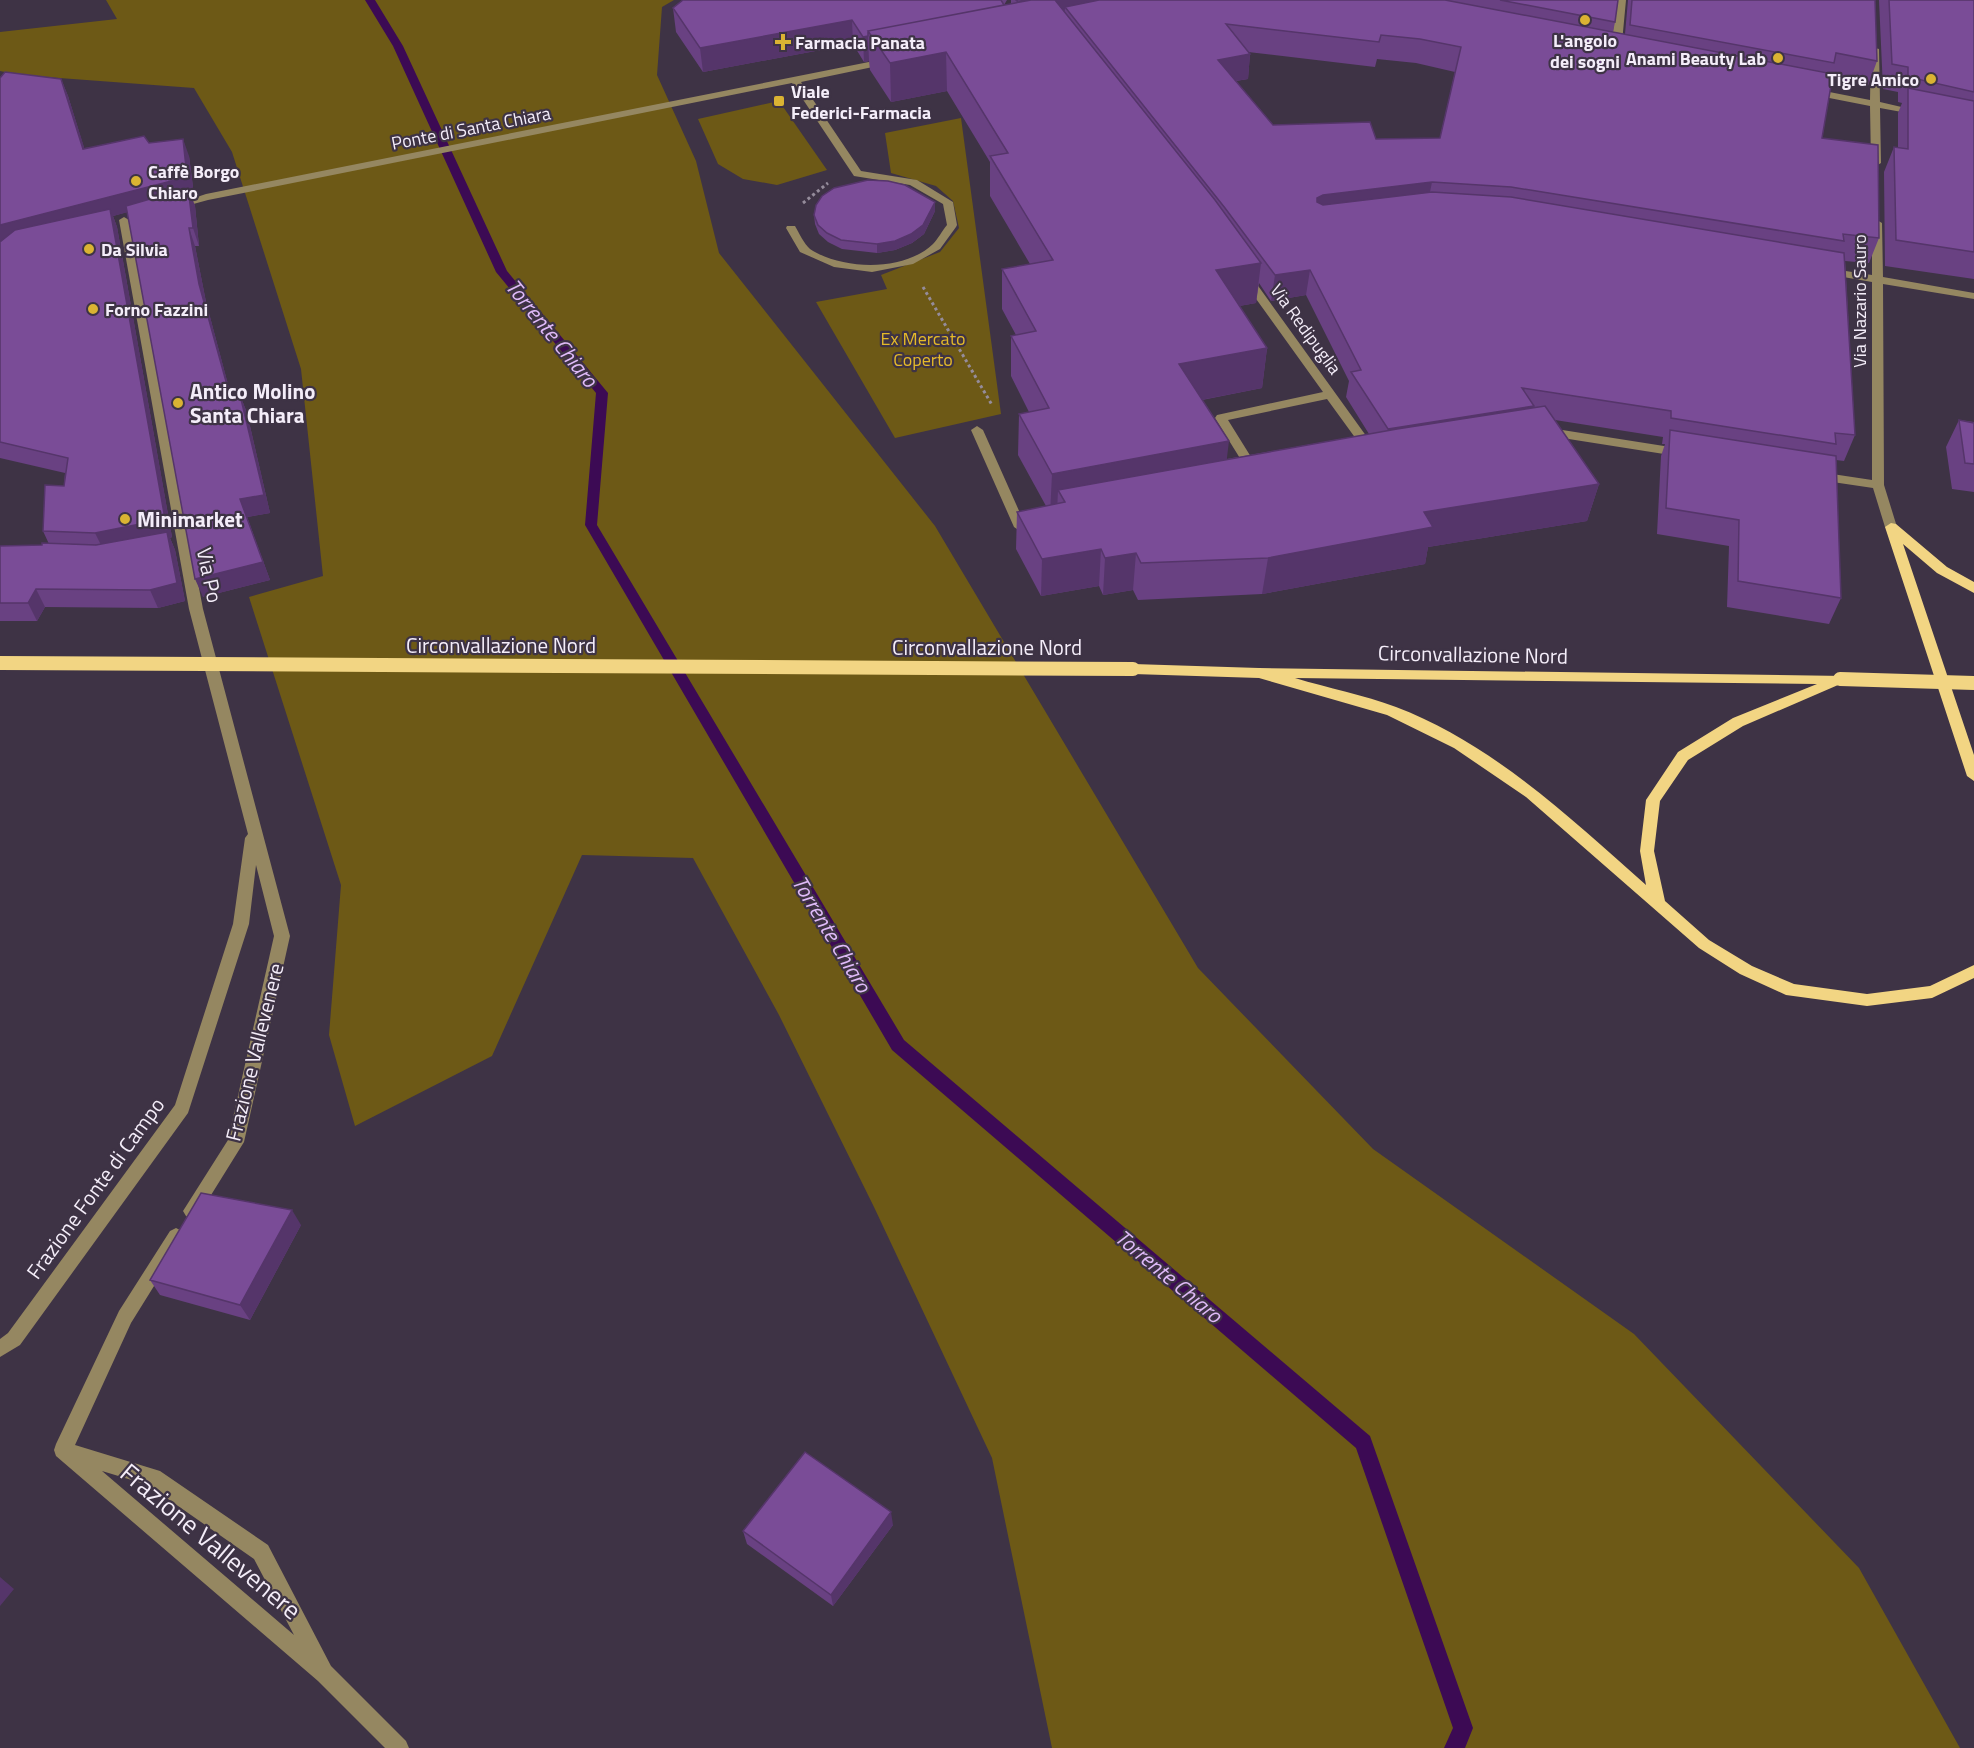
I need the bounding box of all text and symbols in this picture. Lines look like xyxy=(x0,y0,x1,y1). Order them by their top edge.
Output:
marker: L'angolo dei sogni xyxy=(1578,13,1592,27)
place label: L'angolo dei sogni xyxy=(1550,27,1620,75)
place label: Farmacia Panata xyxy=(795,29,925,56)
marker: Farmacia Panata xyxy=(776,35,790,49)
place label: Anami Beauty Lab xyxy=(1626,45,1766,72)
marker: Anami Beauty Lab xyxy=(1771,51,1785,65)
place label: Tigre Amico xyxy=(1827,66,1919,93)
marker: Tigre Amico xyxy=(1924,72,1938,86)
place label: Viale Federici-Farmacia xyxy=(791,78,931,126)
marker: Viale Federici-Farmacia xyxy=(772,94,786,108)
street label: Ponte di Santa Chiara xyxy=(389,99,553,157)
place label: Caffè Borgo Chiaro xyxy=(148,158,239,206)
marker: Caffè Borgo Chiaro xyxy=(129,174,143,188)
street label: Via Nazario Sauro xyxy=(1846,234,1873,368)
place label: Da Silvia xyxy=(101,236,168,263)
marker: Da Silvia xyxy=(82,242,96,256)
water label: Torrente Chiaro xyxy=(497,271,607,396)
street label: Via Redipuglia xyxy=(1264,278,1348,380)
place label: Forno Fazzini xyxy=(105,296,208,323)
marker: Forno Fazzini xyxy=(86,302,100,316)
park label: Ex Mercato Coperto xyxy=(881,325,965,373)
place label: Antico Molino Santa Chiara xyxy=(190,375,315,431)
marker: Antico Molino Santa Chiara xyxy=(171,396,185,410)
place label: Minimarket xyxy=(137,503,243,535)
marker: Minimarket xyxy=(118,512,132,526)
street label: Via Po xyxy=(189,545,231,605)
street label: Circonvallazione Nord xyxy=(406,629,596,661)
street label: Circonvallazione Nord xyxy=(892,631,1082,663)
street label: Circonvallazione Nord xyxy=(1378,636,1568,672)
water label: Torrente Chiaro xyxy=(784,869,881,1000)
street label: Frazione Vallevenere xyxy=(216,960,292,1144)
street label: Frazione Fonte di Campo xyxy=(18,1091,172,1285)
water label: Torrente Chiaro xyxy=(1108,1221,1231,1332)
street label: Frazione Vallevenere xyxy=(112,1453,310,1629)

